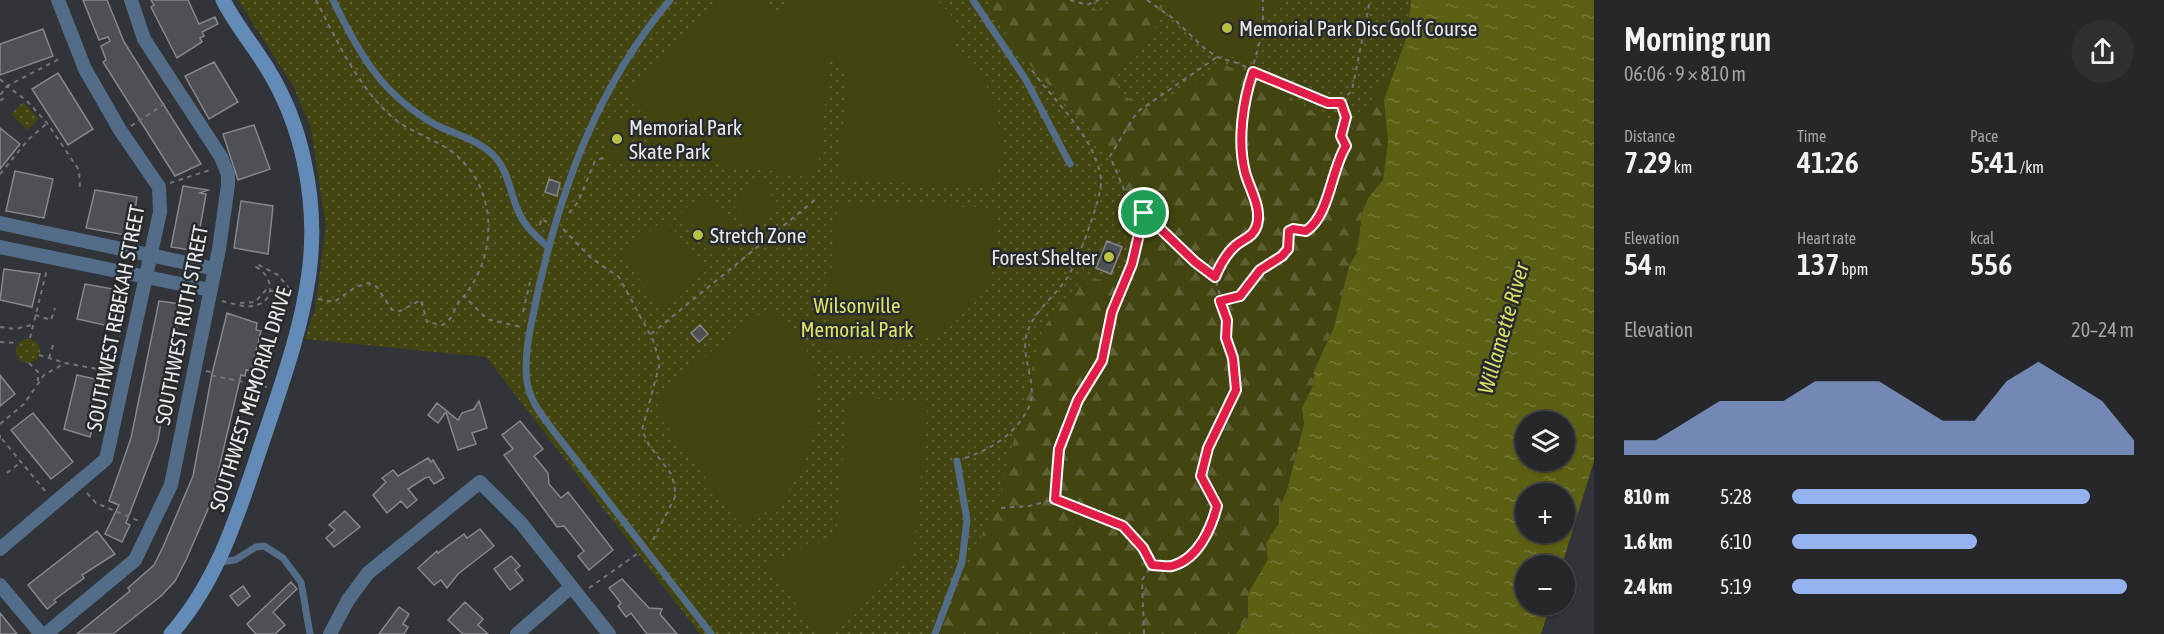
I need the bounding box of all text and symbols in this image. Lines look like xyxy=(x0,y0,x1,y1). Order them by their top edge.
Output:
place label: Memorial Park Disc Golf Course xyxy=(1239,16,1477,40)
text: Morning run xyxy=(1624,20,1771,58)
button: share xyxy=(2071,20,2134,83)
marker: Memorial Park Disc Golf Course xyxy=(1220,21,1234,35)
text: 06:06 · 9 × 810 m xyxy=(1624,62,1746,85)
place label: Memorial Park Skate Park xyxy=(629,115,742,163)
text: Distance xyxy=(1624,127,1675,145)
text: Time xyxy=(1797,127,1826,145)
text: Pace xyxy=(1970,127,1998,145)
marker: Memorial Park Skate Park xyxy=(610,132,624,146)
text: 7.29 xyxy=(1624,145,1672,179)
text: 41:26 xyxy=(1797,145,1859,179)
text: 5:41 xyxy=(1970,145,2018,179)
text: km xyxy=(1672,158,1692,176)
text: /km xyxy=(2018,158,2044,176)
pin xyxy=(1118,187,1169,238)
icon: arrive xyxy=(1127,196,1160,229)
street label: SOUTHWEST REBEKAH STREET xyxy=(81,203,149,433)
street label: SOUTHWEST RUTH STREET xyxy=(150,223,212,427)
place label: Stretch Zone xyxy=(710,223,806,247)
marker: Stretch Zone xyxy=(691,228,705,242)
text: Elevation xyxy=(1624,229,1679,247)
text: Heart rate xyxy=(1797,229,1856,247)
text: kcal xyxy=(1970,229,1994,247)
place label: Forest Shelter xyxy=(991,245,1098,269)
text: 54 xyxy=(1624,247,1652,281)
text: 137 xyxy=(1797,247,1839,281)
text: 556 xyxy=(1970,247,2012,281)
marker: Forest Shelter xyxy=(1102,250,1116,264)
water label: Willamette River xyxy=(1472,258,1535,397)
text: m xyxy=(1652,260,1666,278)
text: bpm xyxy=(1839,260,1868,278)
street label: SOUTHWEST MEMORIAL DRIVE xyxy=(204,284,296,514)
park label: Wilsonville Memorial Park xyxy=(801,293,913,341)
text: Elevation xyxy=(1624,318,1693,341)
text: 20–24 m xyxy=(2071,318,2134,341)
map controls xyxy=(1515,411,1575,615)
button: layers xyxy=(1515,411,1575,471)
button: + xyxy=(1515,483,1575,543)
text: 810 m xyxy=(1624,485,1669,508)
text: 5:28 xyxy=(1720,485,1752,508)
text: 1.6 km xyxy=(1624,530,1672,553)
text: 6:10 xyxy=(1720,530,1752,553)
button: − xyxy=(1515,555,1575,615)
text: 2.4 km xyxy=(1624,575,1672,598)
text: 5:19 xyxy=(1720,575,1752,598)

